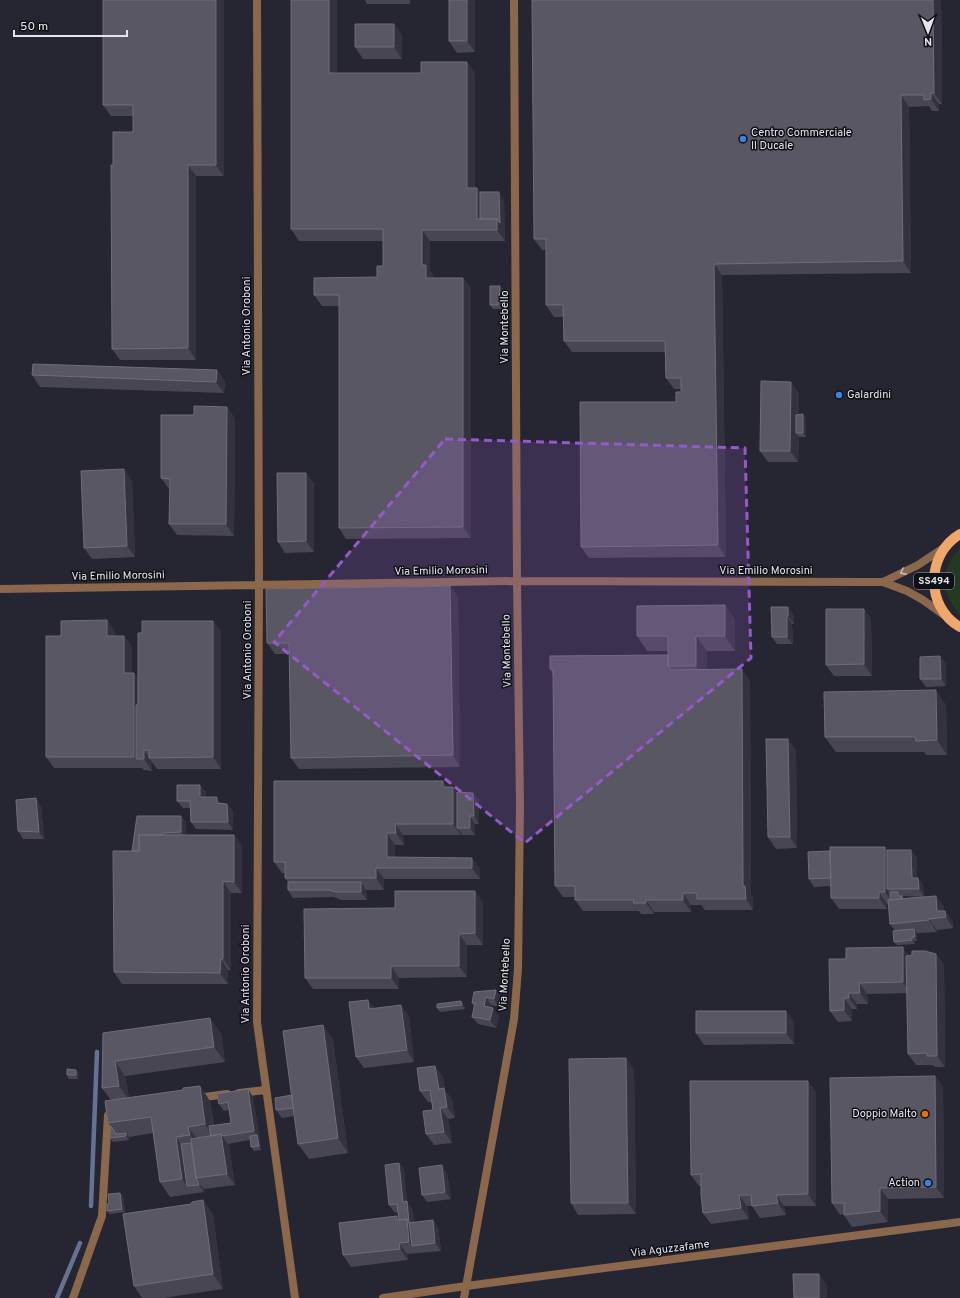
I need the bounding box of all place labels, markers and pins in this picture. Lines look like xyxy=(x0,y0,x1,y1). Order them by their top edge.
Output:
place label: Centro Commerciale Il Ducale xyxy=(751,126,852,153)
marker: Centro Commerciale Il Ducale xyxy=(738,134,748,144)
place label: Galardini xyxy=(847,388,891,402)
marker: Galardini xyxy=(834,390,844,400)
place label: Doppio Malto xyxy=(852,1107,917,1121)
marker: Doppio Malto xyxy=(920,1109,930,1119)
place label: Action xyxy=(888,1176,920,1190)
marker: Action xyxy=(923,1178,933,1188)

